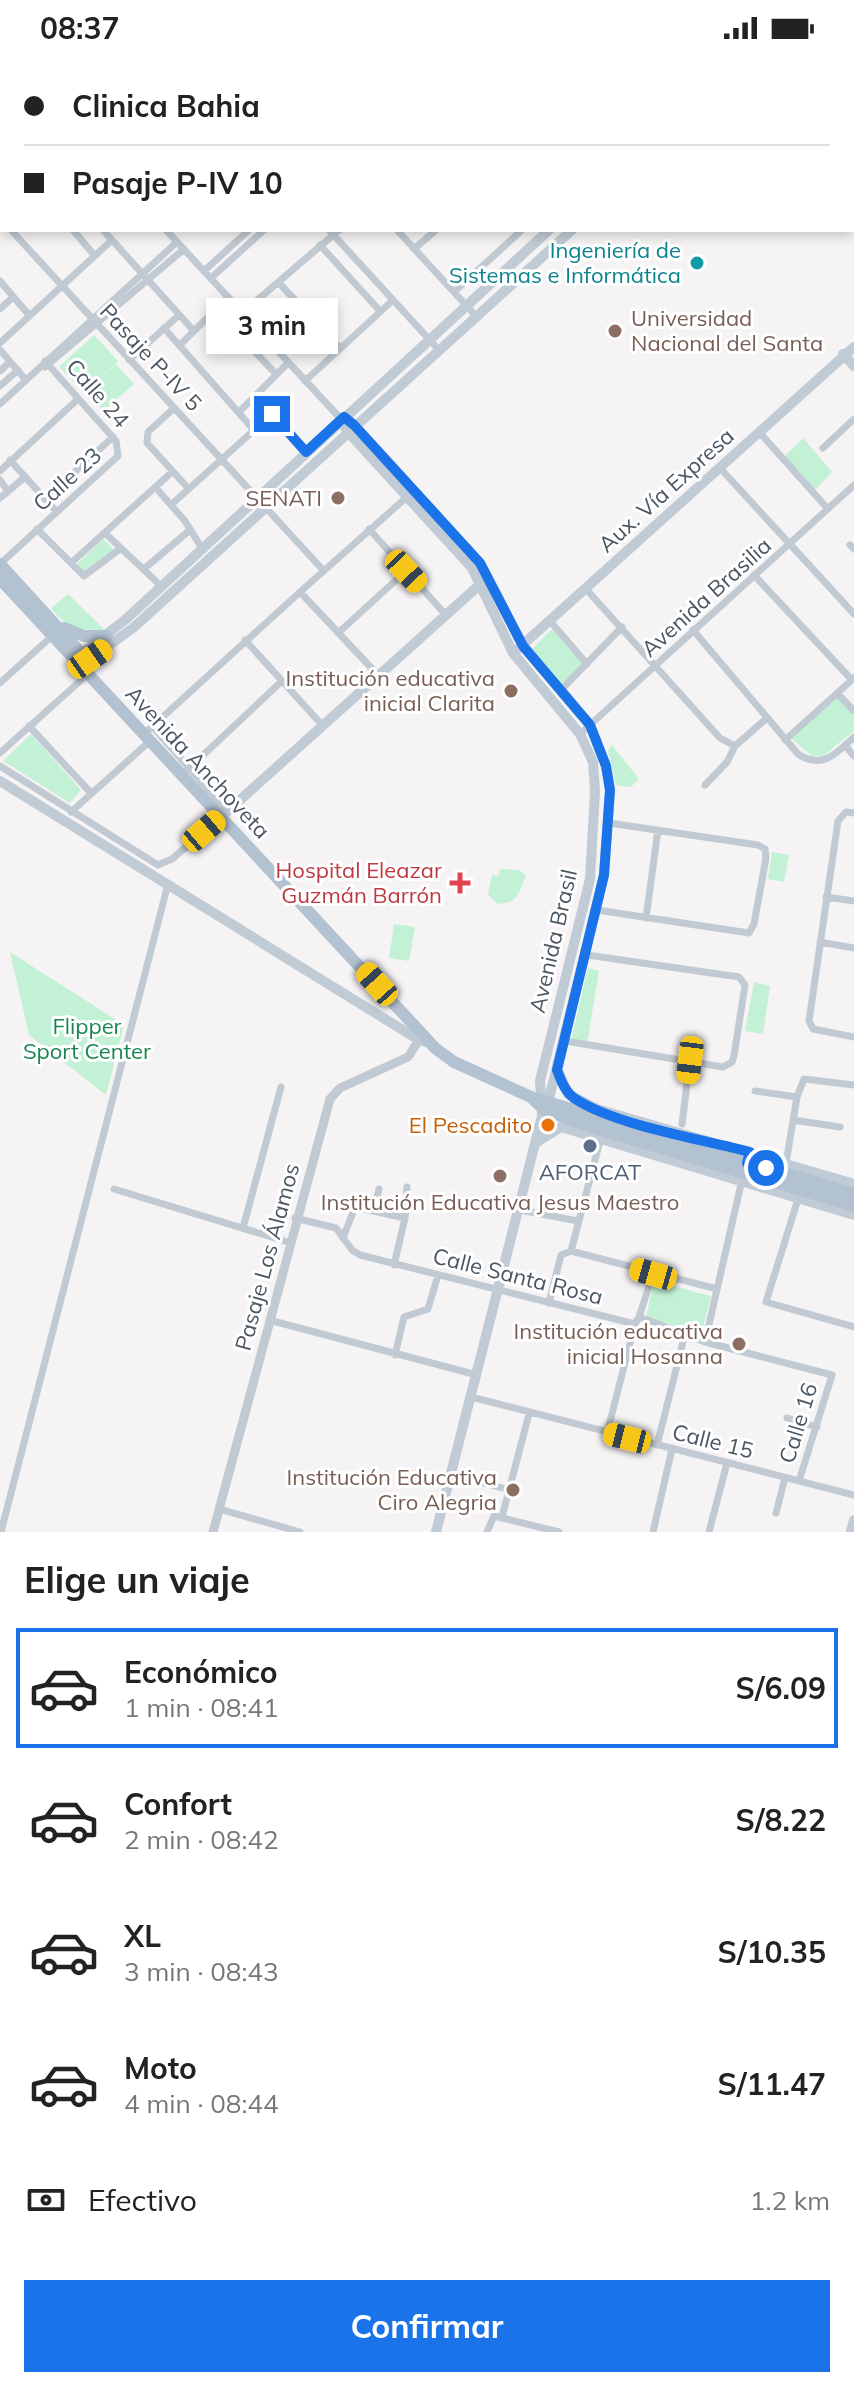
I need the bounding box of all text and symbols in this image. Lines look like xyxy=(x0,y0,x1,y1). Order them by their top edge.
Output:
text: 08:37 xyxy=(40,9,119,47)
text: Clinica Bahia xyxy=(72,87,260,125)
text: Pasaje P-IV 10 xyxy=(72,164,283,202)
place label: Ingeniería de Sistemas e Informática xyxy=(449,236,681,289)
marker: Ingeniería de Sistemas e Informática xyxy=(688,254,706,272)
street label: Pasaje P-IV 5 xyxy=(94,297,208,417)
callout: 3 min xyxy=(206,298,338,354)
place label: Universidad Nacional del Santa xyxy=(631,304,823,357)
text: 3 min xyxy=(238,309,306,342)
marker: Universidad Nacional del Santa xyxy=(606,322,624,340)
street label: Calle 24 xyxy=(60,353,136,433)
route end xyxy=(254,396,290,432)
street label: Aux. Vía Expresa xyxy=(592,422,740,558)
street label: Calle 23 xyxy=(27,441,107,517)
place label: SENATI xyxy=(245,484,322,512)
marker: SENATI xyxy=(329,489,347,507)
street label: Avenida Brasilia xyxy=(635,531,777,663)
car xyxy=(381,545,431,597)
car xyxy=(63,635,117,683)
place label: Institución educativa inicial Clarita xyxy=(285,664,495,717)
street label: Avenida Anchoveta xyxy=(120,680,276,844)
marker: Institución educativa inicial Clarita xyxy=(502,682,520,700)
car xyxy=(178,806,230,856)
place label: Hospital Eleazar Guzmán Barrón xyxy=(276,856,442,909)
street label: Avenida Brasil xyxy=(523,866,583,1016)
marker: Hospital Eleazar Guzmán Barrón xyxy=(449,872,471,894)
car xyxy=(352,958,402,1010)
park label: Flipper Sport Center xyxy=(23,1012,151,1065)
car xyxy=(675,1035,705,1085)
place label: El Pescadito xyxy=(409,1111,532,1139)
marker: El Pescadito xyxy=(539,1116,557,1134)
marker: AFORCAT xyxy=(581,1137,599,1155)
route start xyxy=(748,1150,784,1186)
place label: AFORCAT xyxy=(539,1158,641,1186)
street label: Pasaje Los Álamos xyxy=(229,1160,305,1354)
marker: Institución Educativa Jesus Maestro xyxy=(491,1167,509,1185)
place label: Institución Educativa Jesus Maestro xyxy=(321,1188,679,1216)
street label: Calle Santa Rosa xyxy=(430,1241,606,1311)
car xyxy=(627,1256,679,1292)
place label: Institución educativa inicial Hosanna xyxy=(513,1317,723,1370)
marker: Institución educativa inicial Hosanna xyxy=(730,1335,748,1353)
street label: Calle 16 xyxy=(773,1379,823,1467)
street label: Calle 15 xyxy=(670,1417,756,1465)
car xyxy=(601,1421,653,1455)
place label: Institución Educativa Ciro Alegria xyxy=(287,1463,497,1516)
marker: Institución Educativa Ciro Alegria xyxy=(504,1481,522,1499)
text: Elige un viaje xyxy=(24,1557,250,1602)
icon: car xyxy=(28,1652,100,1724)
text: Económico xyxy=(124,1653,278,1691)
text: S/6.09 xyxy=(736,1669,826,1707)
text: 1 min · 08:41 xyxy=(124,1691,279,1724)
icon: car xyxy=(28,1784,100,1856)
text: Confort xyxy=(124,1785,232,1823)
text: S/8.22 xyxy=(736,1801,826,1839)
text: 2 min · 08:42 xyxy=(124,1823,279,1856)
icon: car xyxy=(28,1916,100,1988)
text: XL xyxy=(124,1917,161,1955)
text: S/10.35 xyxy=(718,1933,826,1971)
text: 3 min · 08:43 xyxy=(124,1955,279,1988)
icon: car xyxy=(28,2048,100,2120)
text: Moto xyxy=(124,2049,197,2087)
text: S/11.47 xyxy=(718,2065,826,2103)
text: 4 min · 08:44 xyxy=(124,2087,279,2120)
icon: cash xyxy=(24,2178,68,2222)
text: Efectivo xyxy=(88,2181,197,2219)
text: 1.2 km xyxy=(750,2184,830,2217)
button: Confirmar xyxy=(24,2280,830,2372)

